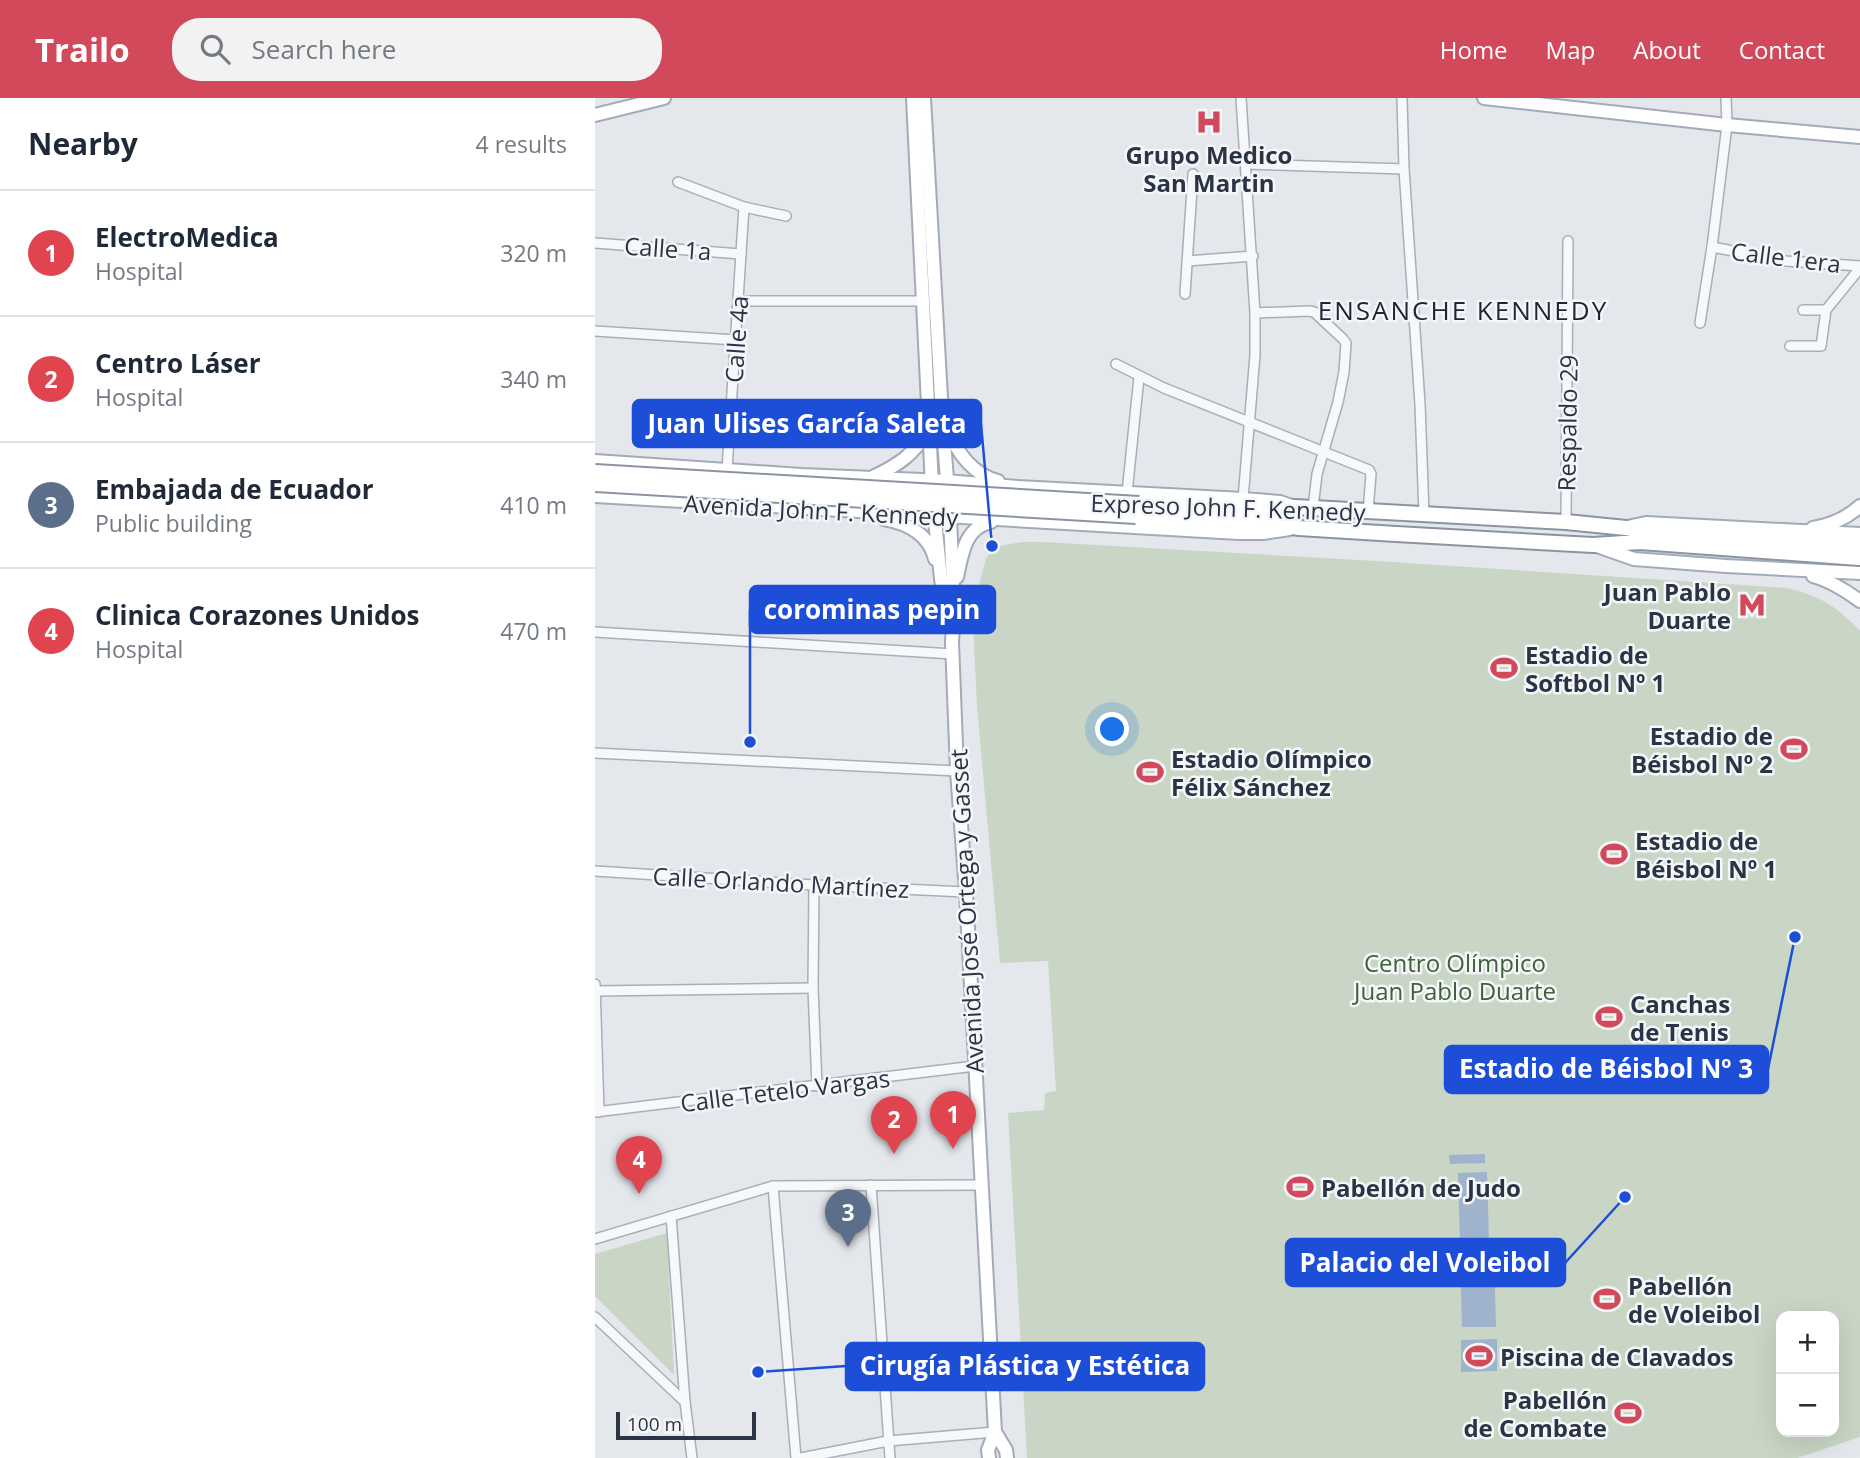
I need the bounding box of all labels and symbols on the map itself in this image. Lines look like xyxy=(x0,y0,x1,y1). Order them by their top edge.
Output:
hospital icon: Grupo Medico San Martin xyxy=(1194,107,1224,137)
place label: Grupo Medico San Martin xyxy=(1126,138,1292,199)
street label: Calle 1a xyxy=(623,228,713,268)
street label: Calle 1era xyxy=(1729,234,1843,280)
district label: ENSANCHE KENNEDY xyxy=(1318,292,1608,328)
street label: Calle 4a xyxy=(716,294,756,384)
street label: Respaldo 29 xyxy=(1549,354,1585,492)
callout: Juan Ulises García Saleta xyxy=(633,400,981,447)
text: Juan Ulises García Saleta xyxy=(645,405,967,441)
street label: Avenida John F. Kennedy xyxy=(683,486,960,534)
street label: Expreso John F. Kennedy xyxy=(1090,486,1367,528)
place label: Juan Pablo Duarte xyxy=(1602,575,1731,636)
callout: corominas pepin xyxy=(750,586,995,633)
metro station icon: Juan Pablo Duarte xyxy=(1737,590,1767,620)
text: corominas pepin xyxy=(764,591,980,627)
place label: Estadio de Softbol Nº 1 xyxy=(1525,638,1665,699)
sports icon: Estadio de Softbol Nº 1 xyxy=(1489,653,1519,683)
your location xyxy=(1095,712,1129,746)
place label: Estadio de Béisbol Nº 2 xyxy=(1631,719,1773,780)
sports icon: Estadio de Béisbol Nº 2 xyxy=(1779,734,1809,764)
place label: Estadio Olímpico Félix Sánchez xyxy=(1171,742,1372,803)
street label: Avenida José Ortega y Gasset xyxy=(941,748,991,1074)
sports icon: Estadio Olímpico Félix Sánchez xyxy=(1135,757,1165,787)
place label: Estadio de Béisbol Nº 1 xyxy=(1635,824,1777,885)
sports icon: Estadio de Béisbol Nº 1 xyxy=(1599,839,1629,869)
street label: Calle Orlando Martínez xyxy=(652,859,910,905)
park label: Centro Olímpico Juan Pablo Duarte xyxy=(1352,946,1556,1007)
place label: Canchas de Tenis xyxy=(1630,987,1730,1048)
sports icon: Canchas de Tenis xyxy=(1594,1002,1624,1032)
callout: Estadio de Béisbol Nº 3 xyxy=(1445,1046,1768,1093)
text: Estadio de Béisbol Nº 3 xyxy=(1459,1050,1753,1086)
street label: Calle Tetelo Vargas xyxy=(678,1061,892,1119)
pin: 1 xyxy=(930,1091,976,1149)
pin: 2 xyxy=(871,1096,917,1154)
pin: 4 xyxy=(616,1136,662,1194)
place label: Pabellón de Judo xyxy=(1321,1171,1521,1204)
sports icon: Pabellón de Judo xyxy=(1285,1172,1315,1202)
pin: 3 xyxy=(825,1189,871,1247)
callout: Palacio del Voleibol xyxy=(1286,1239,1565,1286)
text: Palacio del Voleibol xyxy=(1299,1244,1551,1280)
place label: Pabellón de Voleibol xyxy=(1628,1269,1760,1330)
sports icon: Pabellón de Voleibol xyxy=(1592,1284,1622,1314)
place label: Piscina de Clavados xyxy=(1500,1340,1733,1373)
sports icon: Piscina de Clavados xyxy=(1464,1341,1494,1371)
callout: Cirugía Plástica y Estética xyxy=(846,1343,1204,1390)
text: Cirugía Plástica y Estética xyxy=(860,1347,1190,1383)
place label: Pabellón de Combate xyxy=(1463,1383,1607,1444)
sports icon: Pabellón de Combate xyxy=(1613,1398,1643,1428)
scale bar xyxy=(616,1409,756,1441)

